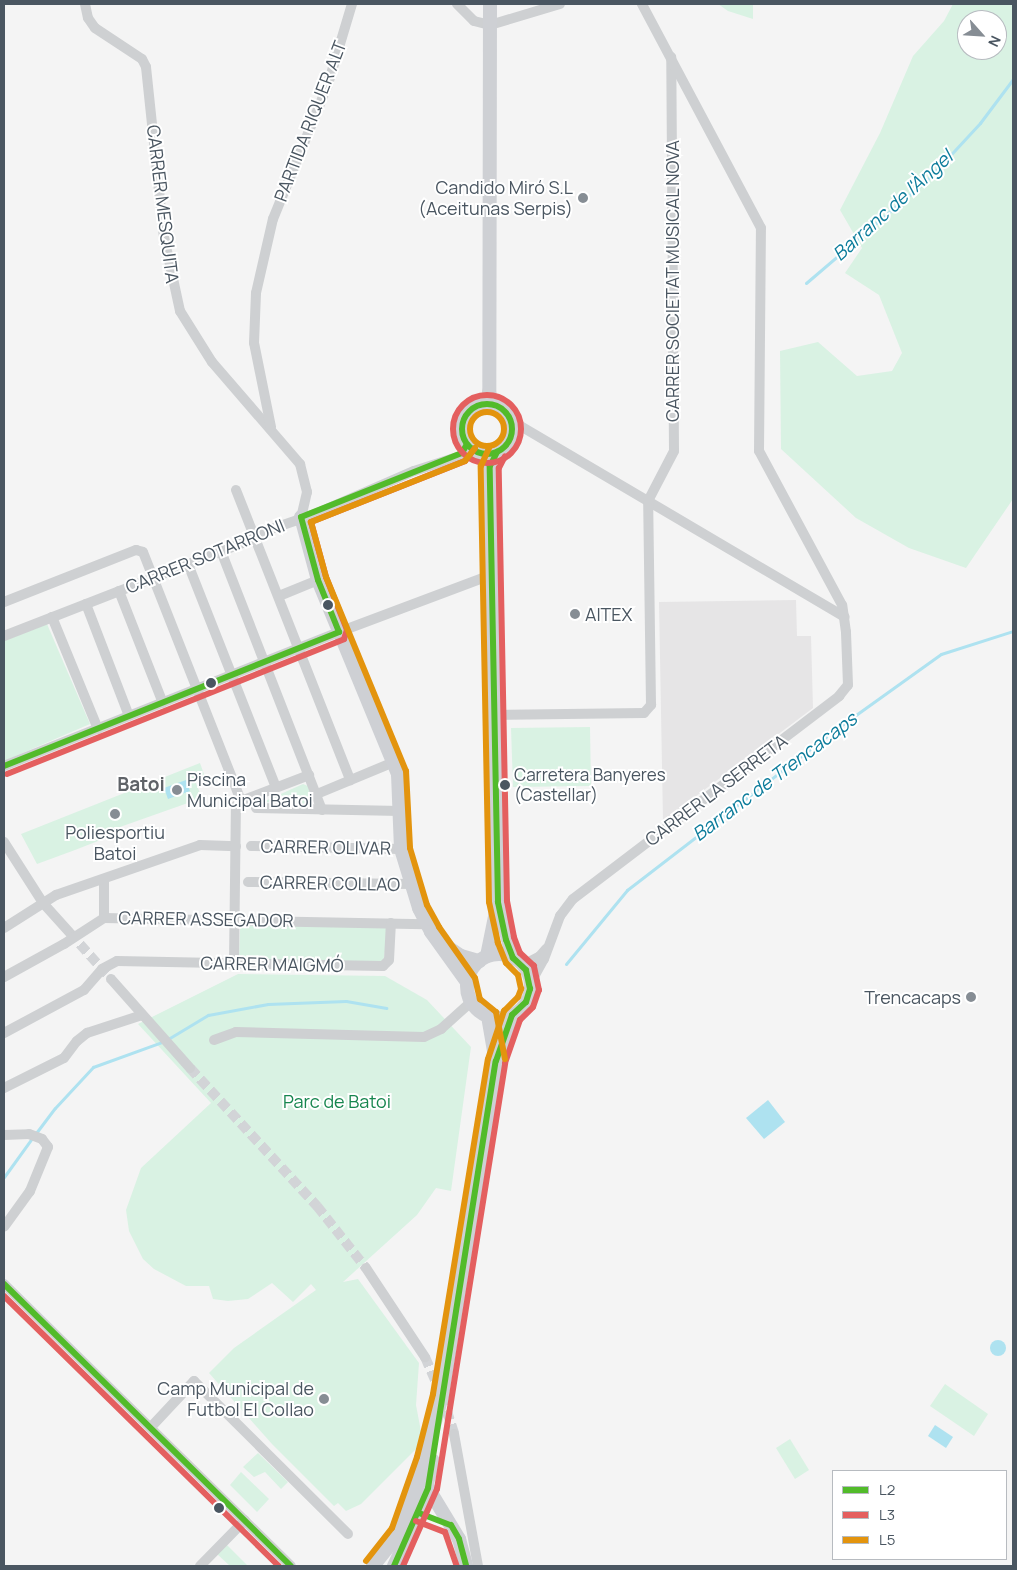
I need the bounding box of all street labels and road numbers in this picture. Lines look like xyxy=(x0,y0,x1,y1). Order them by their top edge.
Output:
street label: PARTIDA RIQUER ALT xyxy=(269,38,351,204)
street label: CARRER MESQUITA xyxy=(143,124,183,284)
street label: CARRER SOCIETAT MUSICAL NOVA xyxy=(661,139,683,423)
street label: CARRER SOTARRONI xyxy=(122,514,288,598)
street label: CARRER LA SERRETA xyxy=(641,730,791,850)
street label: CARRER OLIVAR xyxy=(261,835,391,859)
street label: CARRER COLLAO xyxy=(260,871,400,895)
street label: CARRER ASSEGADOR xyxy=(118,907,294,931)
street label: CARRER MAIGMÓ xyxy=(200,952,344,976)

